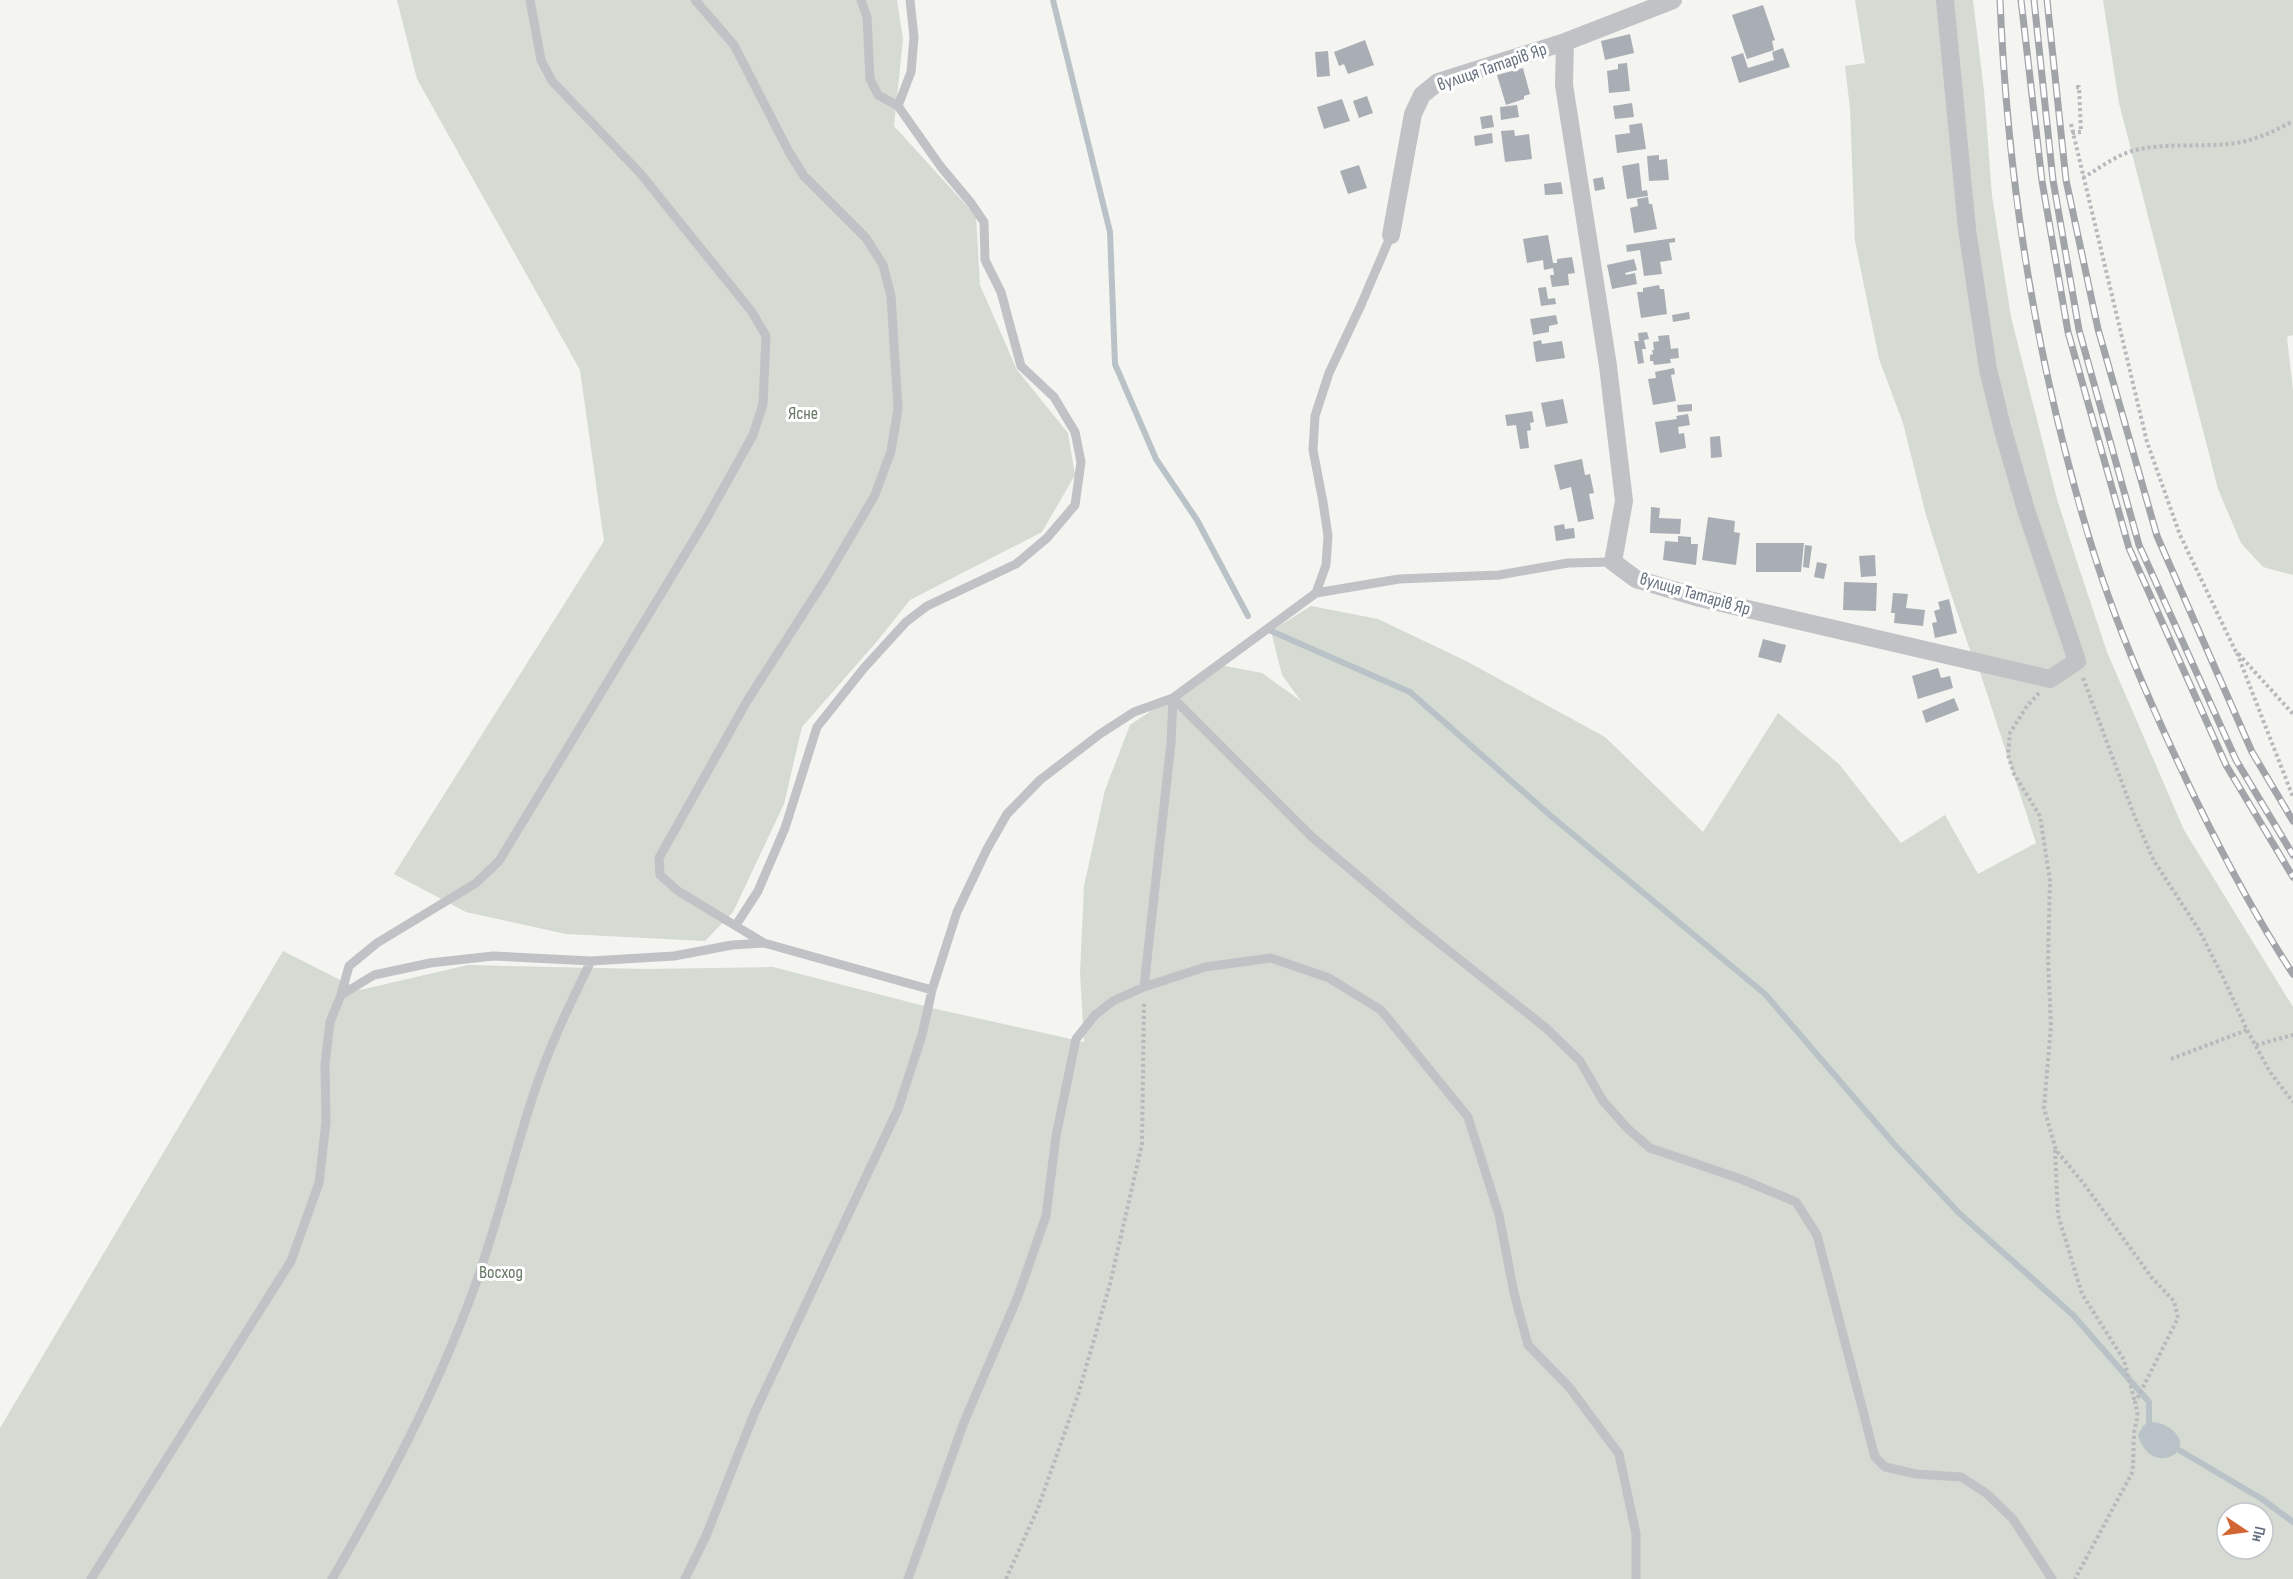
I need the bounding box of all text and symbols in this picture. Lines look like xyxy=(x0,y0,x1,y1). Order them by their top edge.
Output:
street label: вулиця Татарів Яр xyxy=(1435,39,1549,95)
park label: Ясне xyxy=(788,403,818,424)
street label: вулиця Татарів Яр xyxy=(1637,568,1753,620)
park label: Восход xyxy=(479,1262,523,1283)
north arrow xyxy=(2215,1501,2275,1561)
text: Пн xyxy=(2247,1524,2269,1544)

